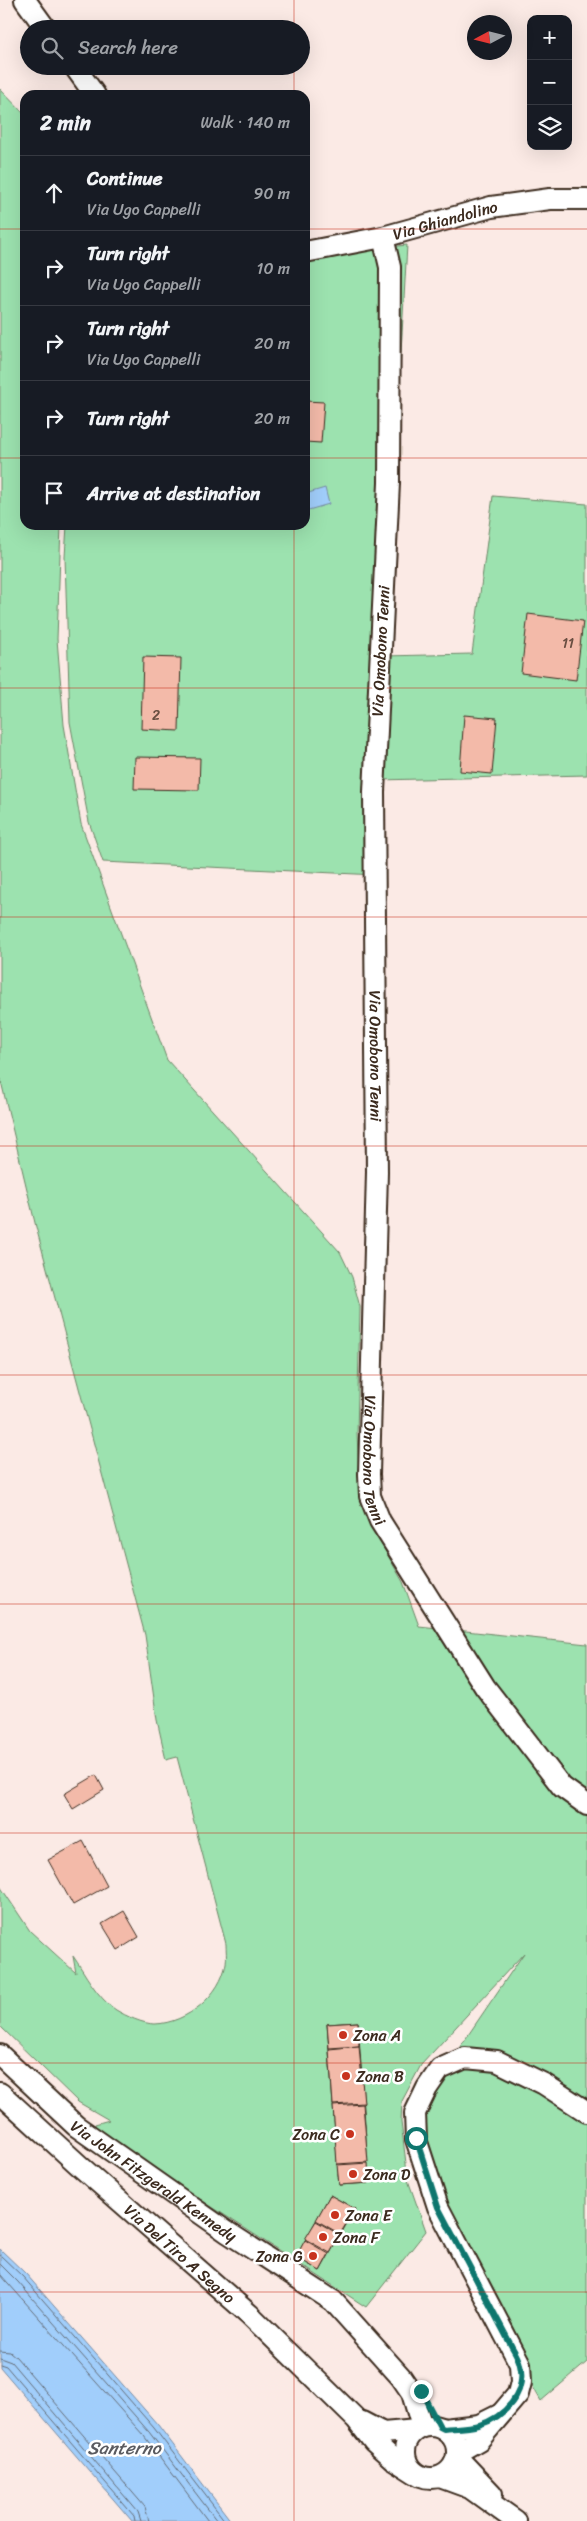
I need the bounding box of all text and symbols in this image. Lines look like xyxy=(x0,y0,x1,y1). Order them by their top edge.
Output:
north arrow xyxy=(467,15,512,60)
map controls xyxy=(527,15,572,150)
button: + xyxy=(527,15,572,60)
search box xyxy=(20,20,310,75)
text: Search here xyxy=(78,31,178,64)
icon: search xyxy=(38,34,66,62)
button: − xyxy=(527,60,572,105)
text: 2 min xyxy=(40,104,91,142)
button: layers xyxy=(527,105,572,150)
text: Walk · 140 m xyxy=(201,108,290,137)
text: Continue xyxy=(87,162,163,195)
icon: ahead xyxy=(40,179,68,207)
text: 90 m xyxy=(254,179,290,208)
street label: Via Ghiandolino xyxy=(389,192,499,249)
text: Via Ugo Cappelli xyxy=(87,195,201,224)
text: Turn right xyxy=(87,237,169,270)
icon: right xyxy=(40,254,68,282)
text: 10 m xyxy=(257,254,290,283)
text: Via Ugo Cappelli xyxy=(87,270,201,299)
text: Turn right xyxy=(87,312,169,345)
icon: right xyxy=(40,329,68,357)
text: 20 m xyxy=(254,329,290,358)
text: Via Ugo Cappelli xyxy=(87,345,201,374)
text: Turn right xyxy=(87,402,169,435)
icon: right xyxy=(40,404,68,432)
text: 20 m xyxy=(254,404,290,433)
text: Arrive at destination xyxy=(87,477,260,510)
icon: arrive xyxy=(40,479,68,507)
street label: Via Omobono Tenni xyxy=(363,584,398,717)
house number: 11 xyxy=(562,631,574,656)
house number: 2 xyxy=(152,703,160,728)
street label: Via Omobono Tenni xyxy=(361,990,391,1122)
street label: Via Omobono Tenni xyxy=(354,1395,394,1532)
place label: Zona A xyxy=(353,2021,401,2050)
marker: Zona A xyxy=(337,2029,349,2041)
place label: Zona B xyxy=(356,2062,404,2091)
marker: Zona B xyxy=(340,2070,352,2082)
street label: Via John Fitzgerald Kennedy xyxy=(64,2112,243,2250)
place label: Zona C xyxy=(292,2120,340,2149)
route start xyxy=(405,2127,428,2150)
marker: Zona C xyxy=(344,2128,356,2140)
place label: Zona D xyxy=(363,2160,411,2189)
marker: Zona D xyxy=(347,2168,359,2180)
street label: Via Del Tiro A Segno xyxy=(117,2197,242,2311)
place label: Zona E xyxy=(345,2201,393,2230)
marker: Zona E xyxy=(329,2209,341,2221)
place label: Zona F xyxy=(333,2223,381,2252)
marker: Zona F xyxy=(317,2231,329,2243)
place label: Zona G xyxy=(255,2242,303,2271)
marker: Zona G xyxy=(307,2250,319,2262)
route end xyxy=(410,2380,433,2403)
water label: Santerno xyxy=(87,2432,162,2464)

